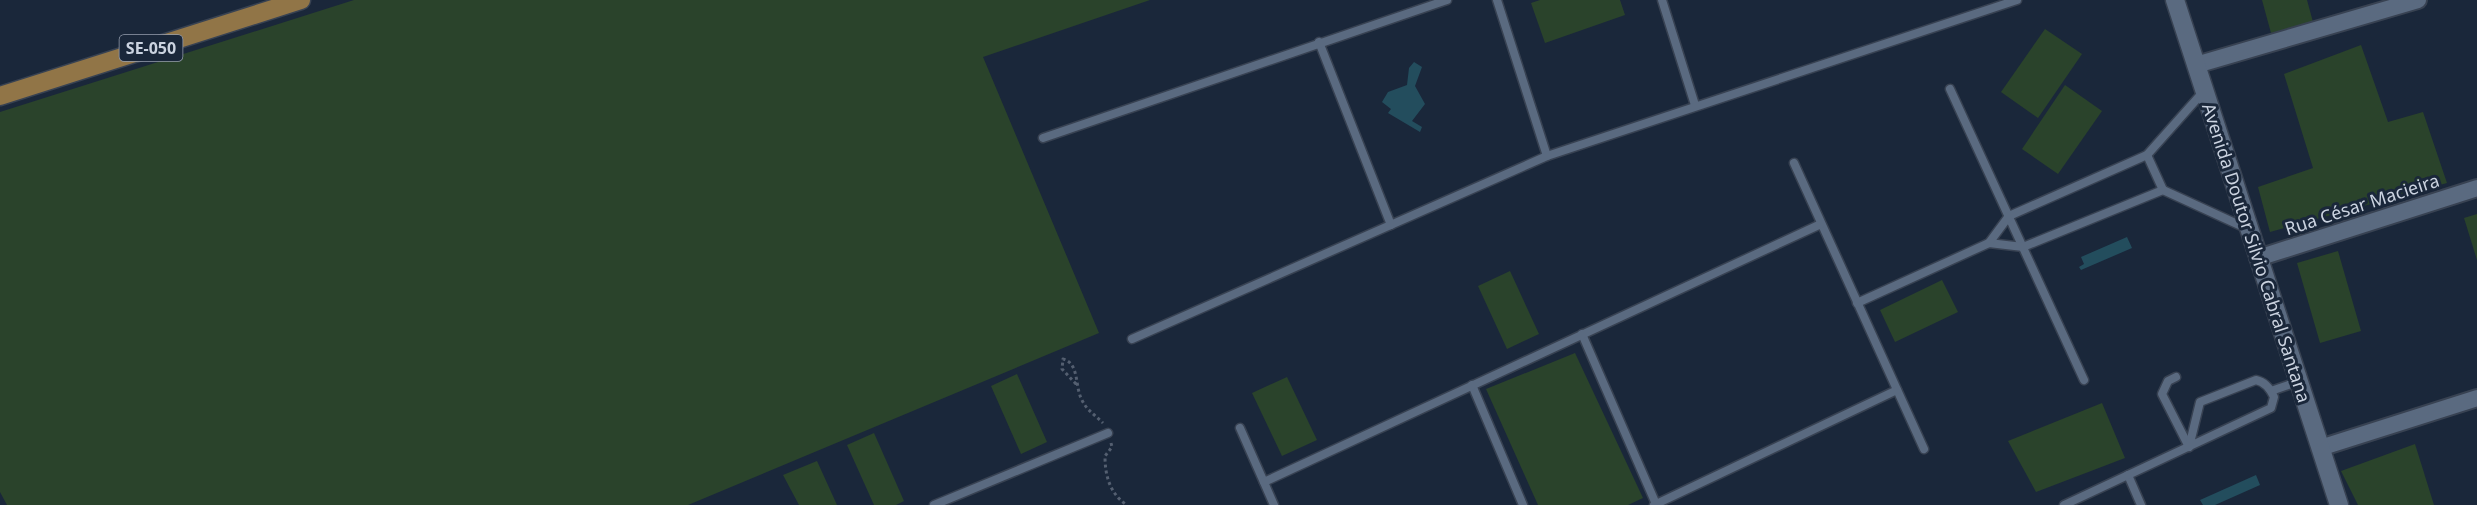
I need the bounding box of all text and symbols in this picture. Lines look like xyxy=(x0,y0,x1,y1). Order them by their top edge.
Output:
road number: SE-050 xyxy=(120,35,182,61)
street label: Avenida Doutor Silvio Cabral Santana xyxy=(2197,100,2317,406)
street label: Rua César Macieira xyxy=(2281,168,2442,240)

